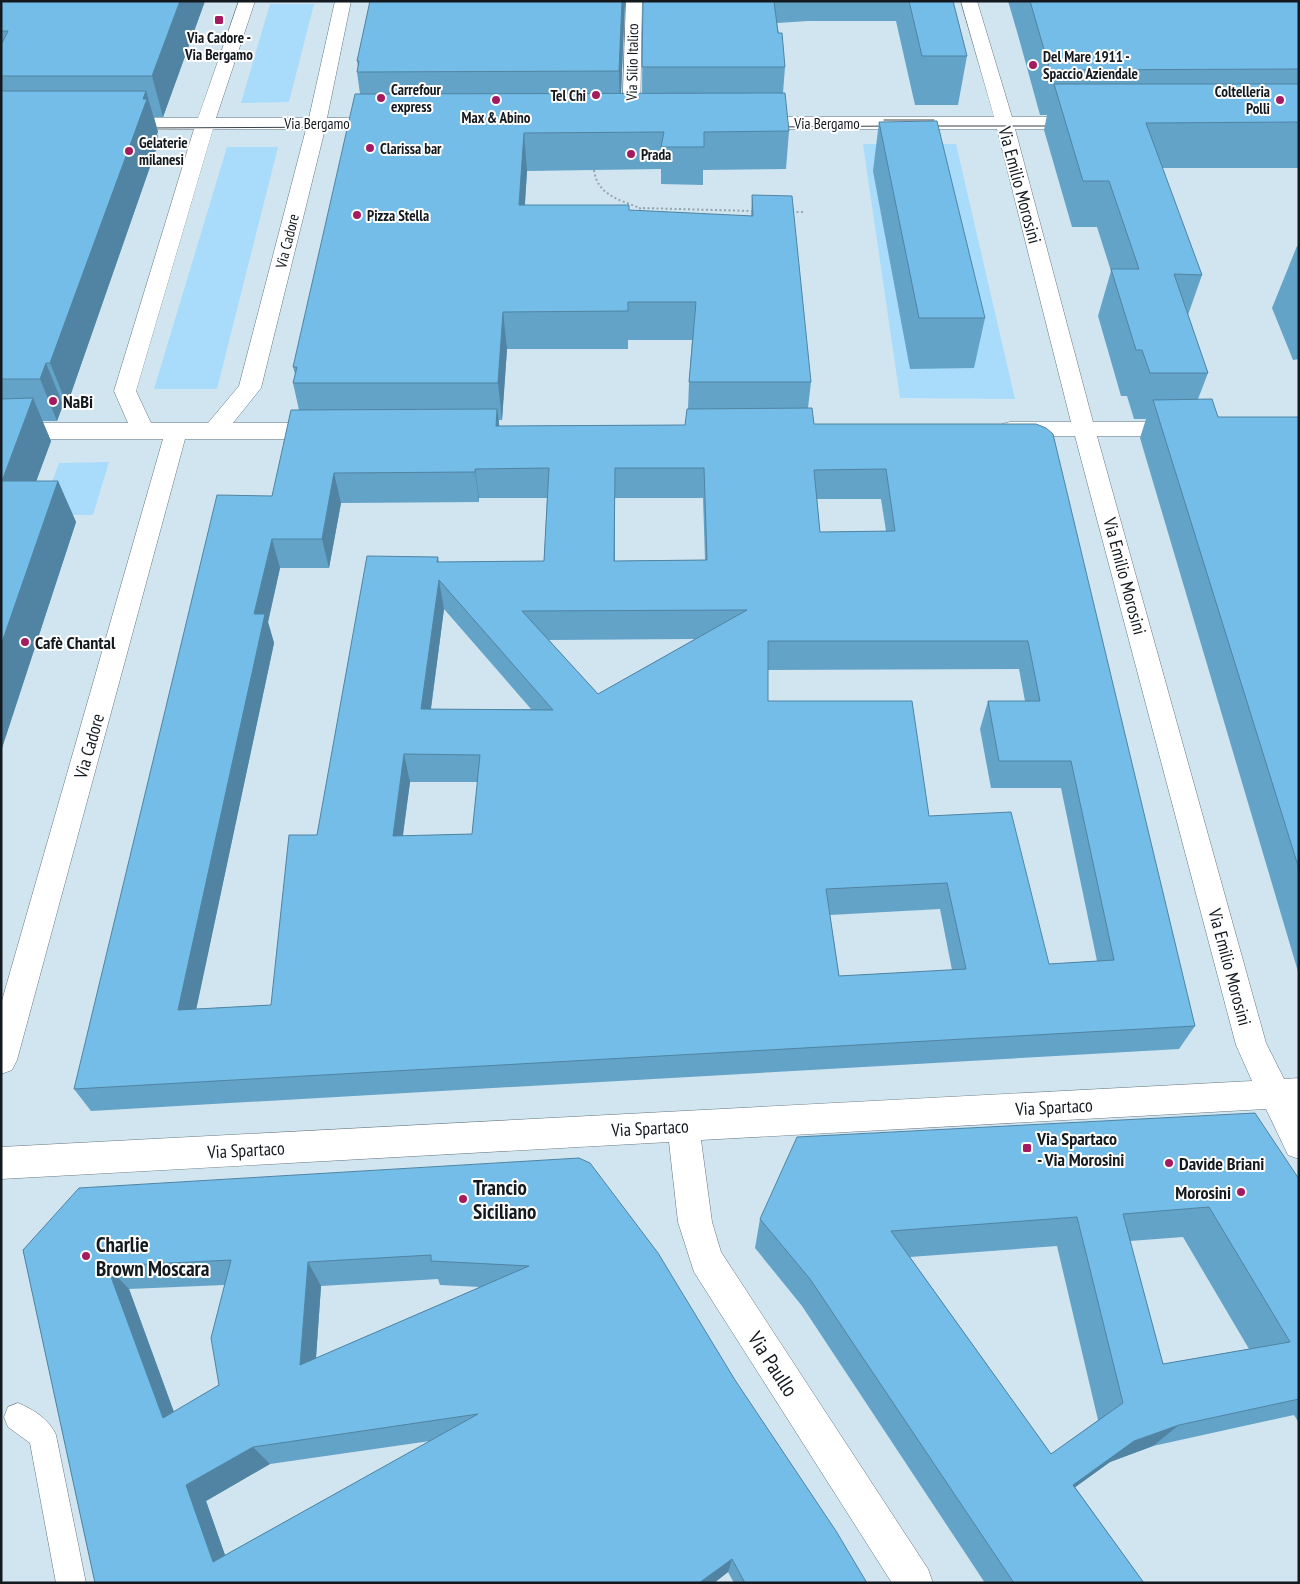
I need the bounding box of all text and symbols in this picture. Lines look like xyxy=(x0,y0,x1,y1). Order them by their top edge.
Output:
marker: Via Cadore - Via Bergamo xyxy=(213,14,225,26)
street label: Via Silio Italico xyxy=(622,23,642,102)
place label: Via Cadore - Via Bergamo xyxy=(184,28,253,64)
place label: Del Mare 1911 - Spaccio Aziendale xyxy=(1043,47,1138,83)
marker: Del Mare 1911 - Spaccio Aziendale xyxy=(1027,59,1039,71)
place label: Carrefour express xyxy=(391,80,442,116)
place label: Coltelleria Polli xyxy=(1215,82,1270,118)
place label: Tel Chi xyxy=(551,86,586,105)
marker: Tel Chi xyxy=(590,89,602,101)
marker: Carrefour express xyxy=(375,92,387,104)
marker: Max & Abino xyxy=(490,94,502,106)
marker: Coltelleria Polli xyxy=(1274,94,1286,106)
place label: Max & Abino xyxy=(461,108,531,127)
street label: Via Bergamo xyxy=(283,114,350,133)
street label: Via Bergamo xyxy=(793,114,860,133)
street label: Via Emilio Morosini xyxy=(993,123,1047,246)
place label: Gelaterie milanesi xyxy=(139,133,188,169)
place label: Clarissa bar xyxy=(380,139,442,158)
marker: Clarissa bar xyxy=(364,142,376,154)
marker: Gelaterie milanesi xyxy=(123,145,135,157)
place label: Prada xyxy=(641,145,671,164)
marker: Prada xyxy=(625,148,637,160)
place label: Pizza Stella xyxy=(367,206,429,225)
marker: Pizza Stella xyxy=(351,209,363,221)
street label: Via Cadore xyxy=(271,212,303,271)
place label: NaBi xyxy=(63,390,93,413)
marker: NaBi xyxy=(47,395,59,407)
street label: Via Emilio Morosini xyxy=(1098,514,1152,637)
place label: Cafè Chantal xyxy=(35,631,116,654)
marker: Cafè Chantal xyxy=(19,636,31,648)
street label: Via Cadore xyxy=(69,711,109,782)
street label: Via Emilio Morosini xyxy=(1203,905,1257,1028)
street label: Via Spartaco xyxy=(1014,1093,1093,1121)
street label: Via Spartaco xyxy=(610,1114,689,1142)
place label: Via Spartaco - Via Morosini xyxy=(1036,1127,1124,1171)
street label: Via Spartaco xyxy=(206,1136,285,1164)
marker: Via Spartaco - Via Morosini xyxy=(1021,1142,1033,1154)
place label: Davide Briani xyxy=(1179,1152,1264,1175)
marker: Davide Briani xyxy=(1163,1157,1175,1169)
place label: Trancio Siciliano xyxy=(473,1174,536,1225)
place label: Morosini xyxy=(1175,1181,1231,1204)
marker: Morosini xyxy=(1235,1186,1247,1198)
marker: Trancio Siciliano xyxy=(457,1193,469,1205)
place label: Charlie Brown Moscara xyxy=(96,1231,210,1282)
marker: Charlie Brown Moscara xyxy=(80,1250,92,1262)
street label: Via Paullo xyxy=(741,1325,804,1402)

